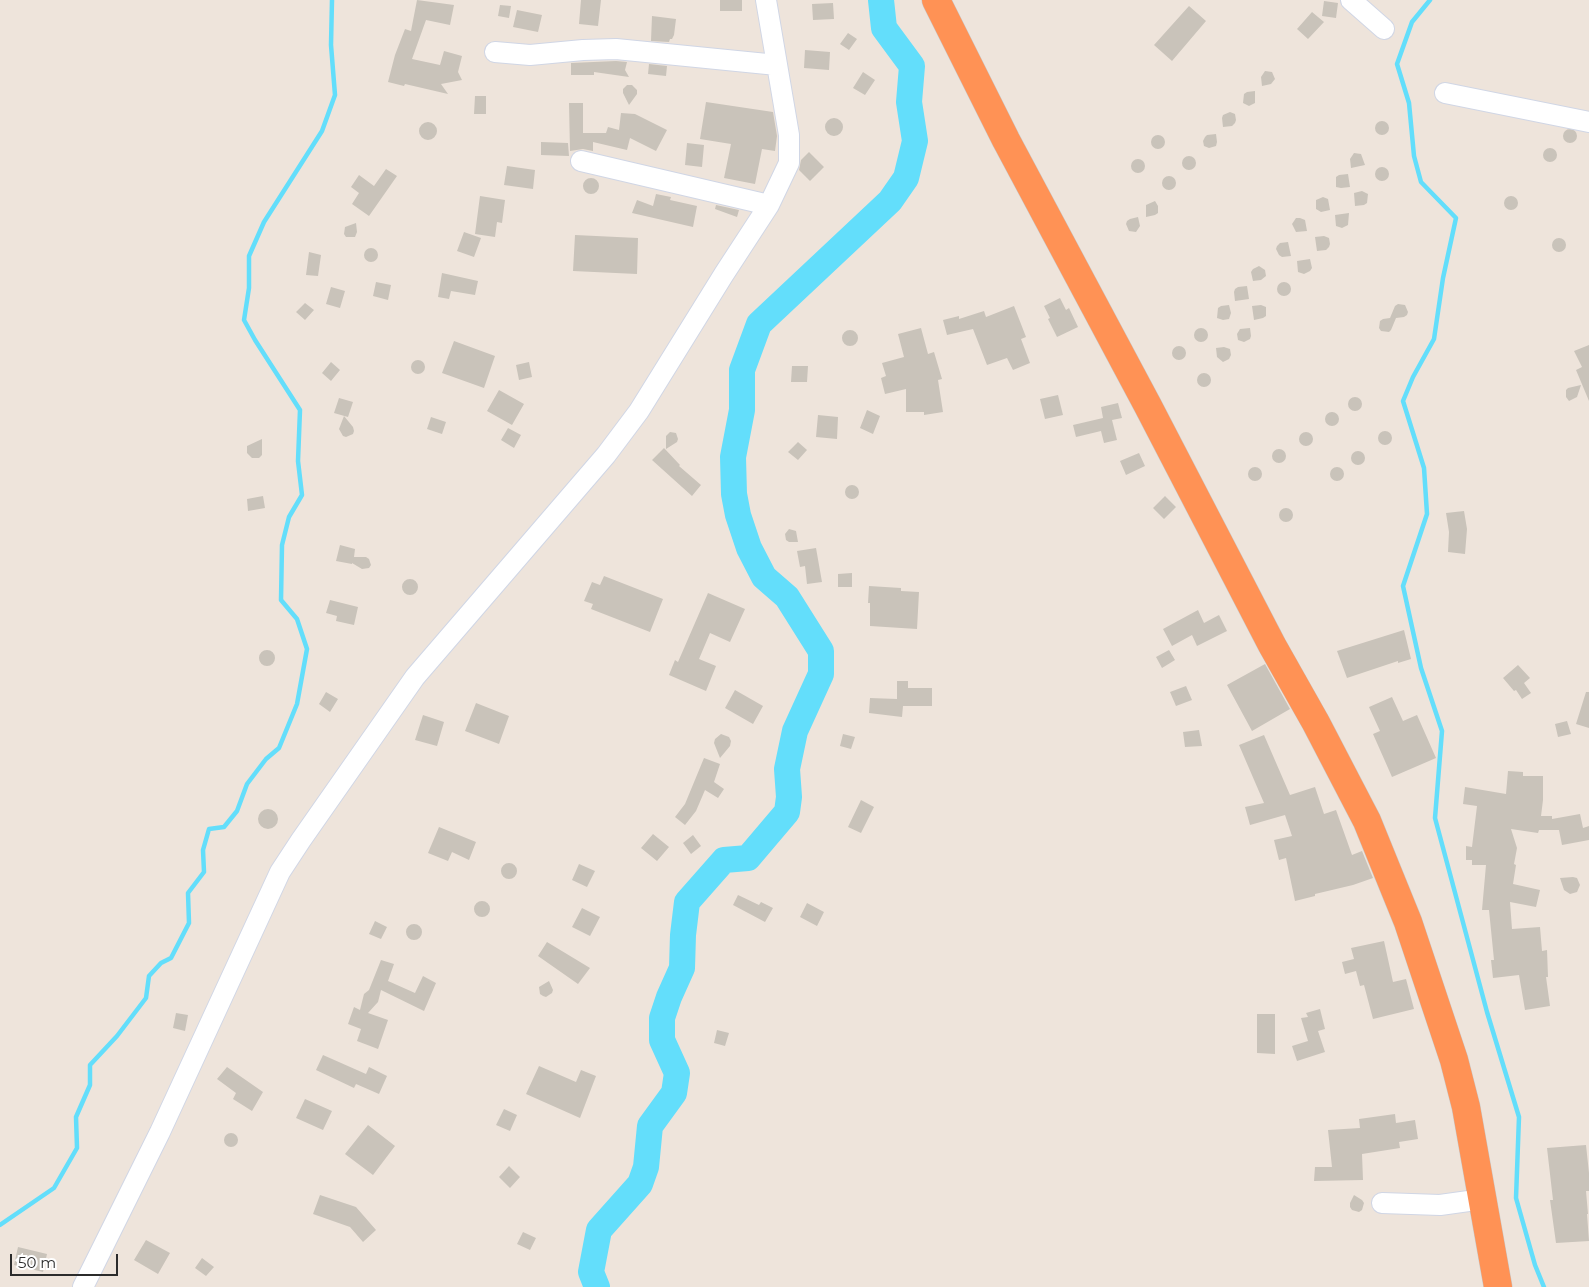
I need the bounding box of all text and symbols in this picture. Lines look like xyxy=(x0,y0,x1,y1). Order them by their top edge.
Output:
scale bar xyxy=(12,1244,120,1276)
text: 50 m xyxy=(18,1253,56,1272)

